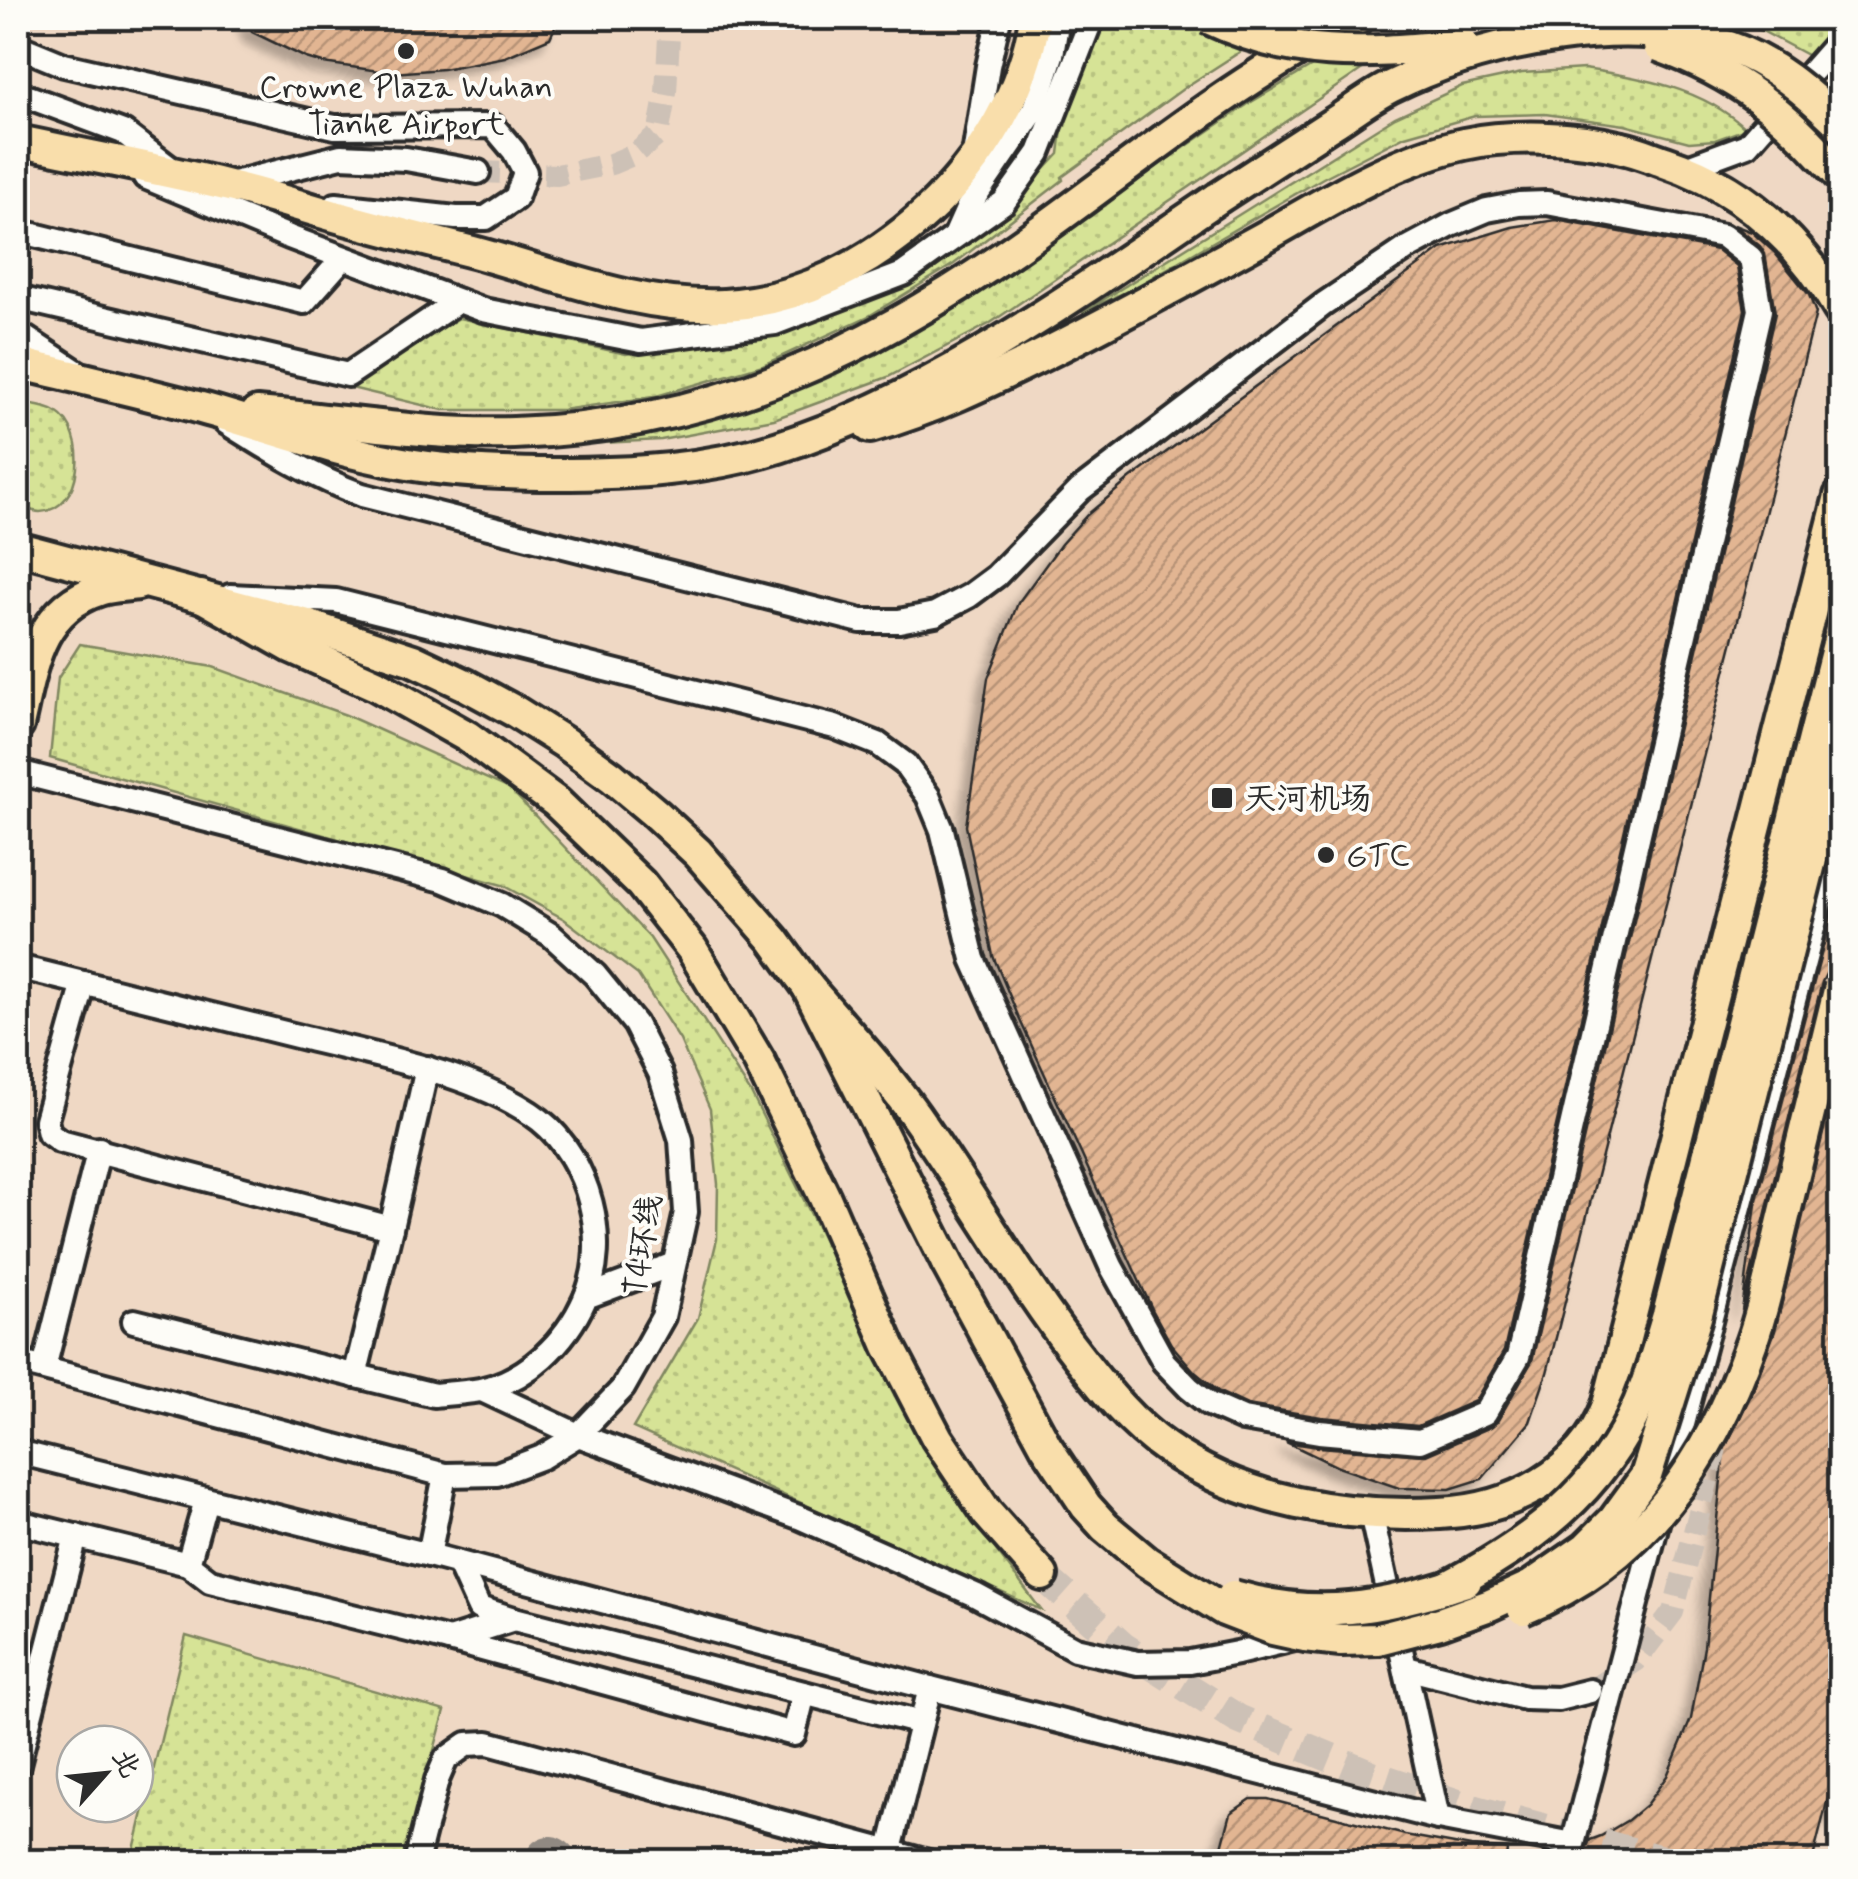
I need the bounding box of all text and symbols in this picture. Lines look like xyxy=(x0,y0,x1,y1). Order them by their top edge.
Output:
marker: Crowne Plaza Wuhan Tianhe Airport xyxy=(395,40,417,62)
place label: Crowne Plaza Wuhan Tianhe Airport xyxy=(259,67,553,146)
place label: 天河机场 xyxy=(1244,779,1372,821)
marker: 天河机场 xyxy=(1209,785,1235,811)
place label: GTC xyxy=(1346,836,1409,878)
marker: GTC xyxy=(1315,844,1337,866)
street label: T4环线 xyxy=(615,1192,673,1299)
north arrow xyxy=(55,1724,155,1824)
text: 北 xyxy=(102,1743,148,1785)

